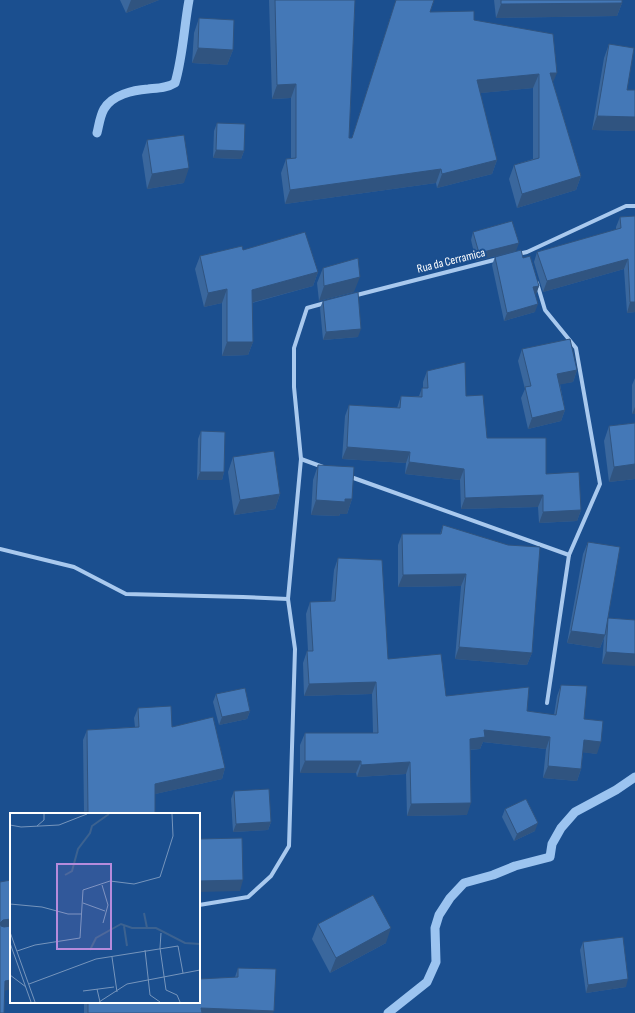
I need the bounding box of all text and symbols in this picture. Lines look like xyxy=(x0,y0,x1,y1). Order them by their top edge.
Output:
street label: Rua da Cerramica xyxy=(415,245,487,277)
inset map xyxy=(10,813,200,1003)

